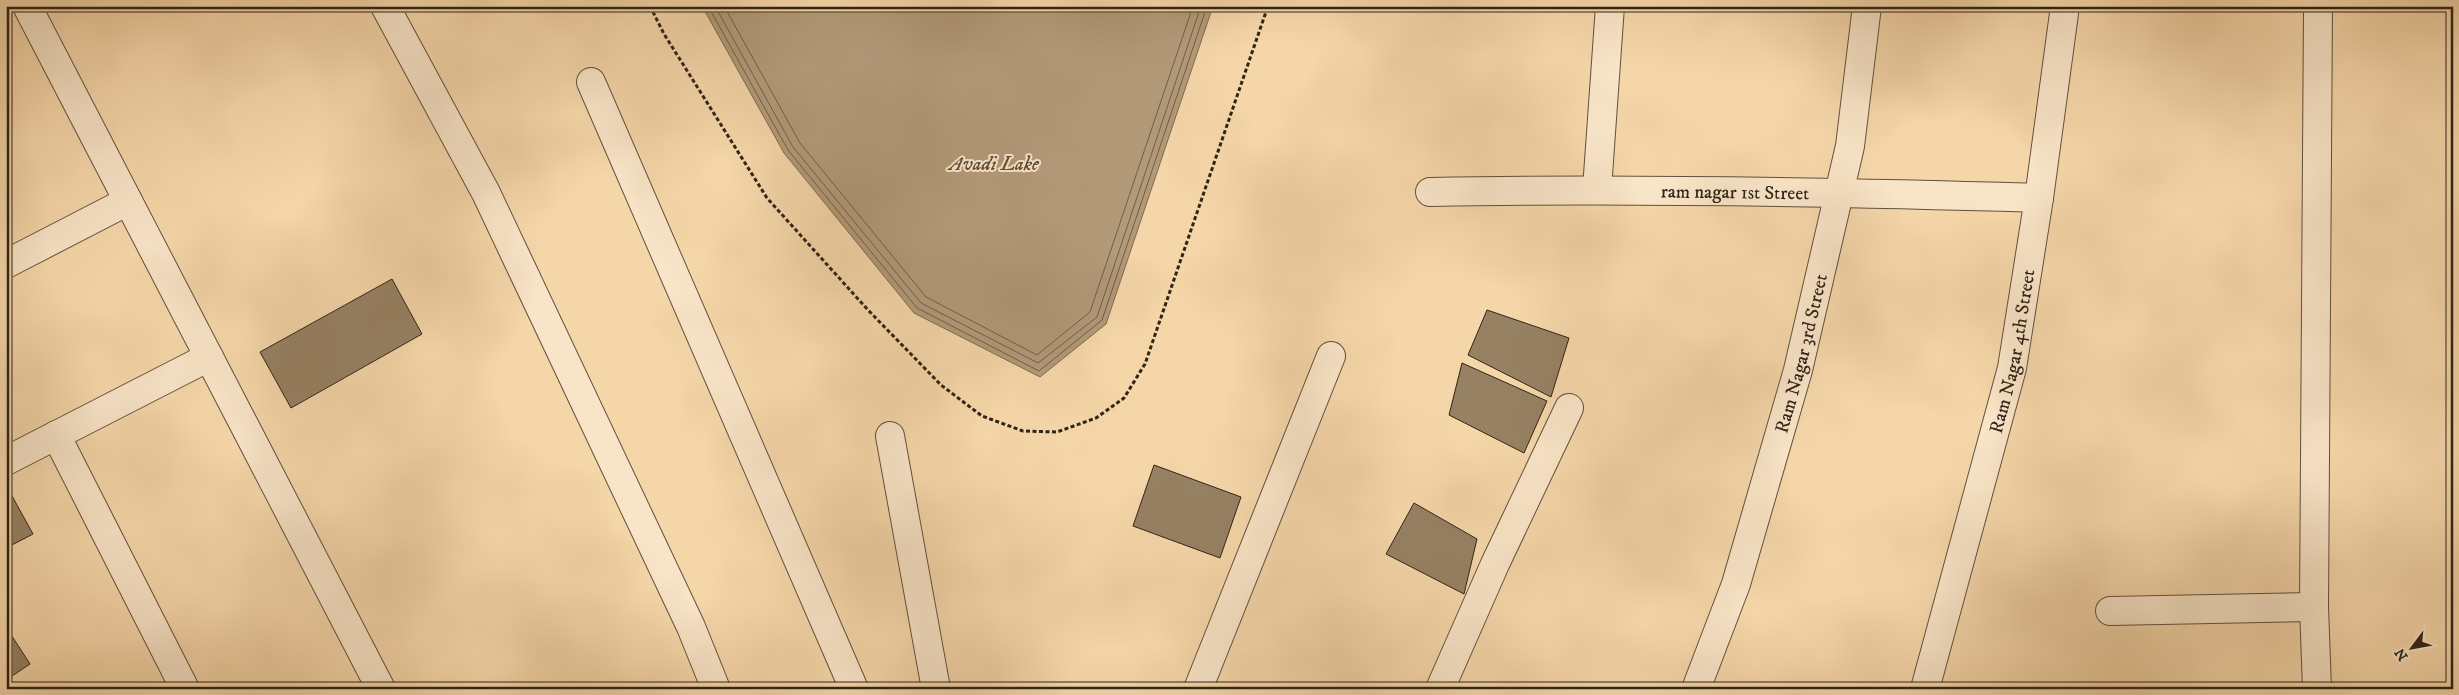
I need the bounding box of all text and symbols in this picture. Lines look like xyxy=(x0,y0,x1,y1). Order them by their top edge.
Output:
water label: Avadi Lake xyxy=(947,152,1040,177)
street label: ram nagar 1st Street xyxy=(1661,181,1809,205)
street label: Ram Nagar 4th Street xyxy=(1985,268,2041,436)
street label: Ram Nagar 3rd Street xyxy=(1770,272,1833,436)
north arrow xyxy=(2386,622,2436,672)
text: N xyxy=(2391,644,2413,664)

